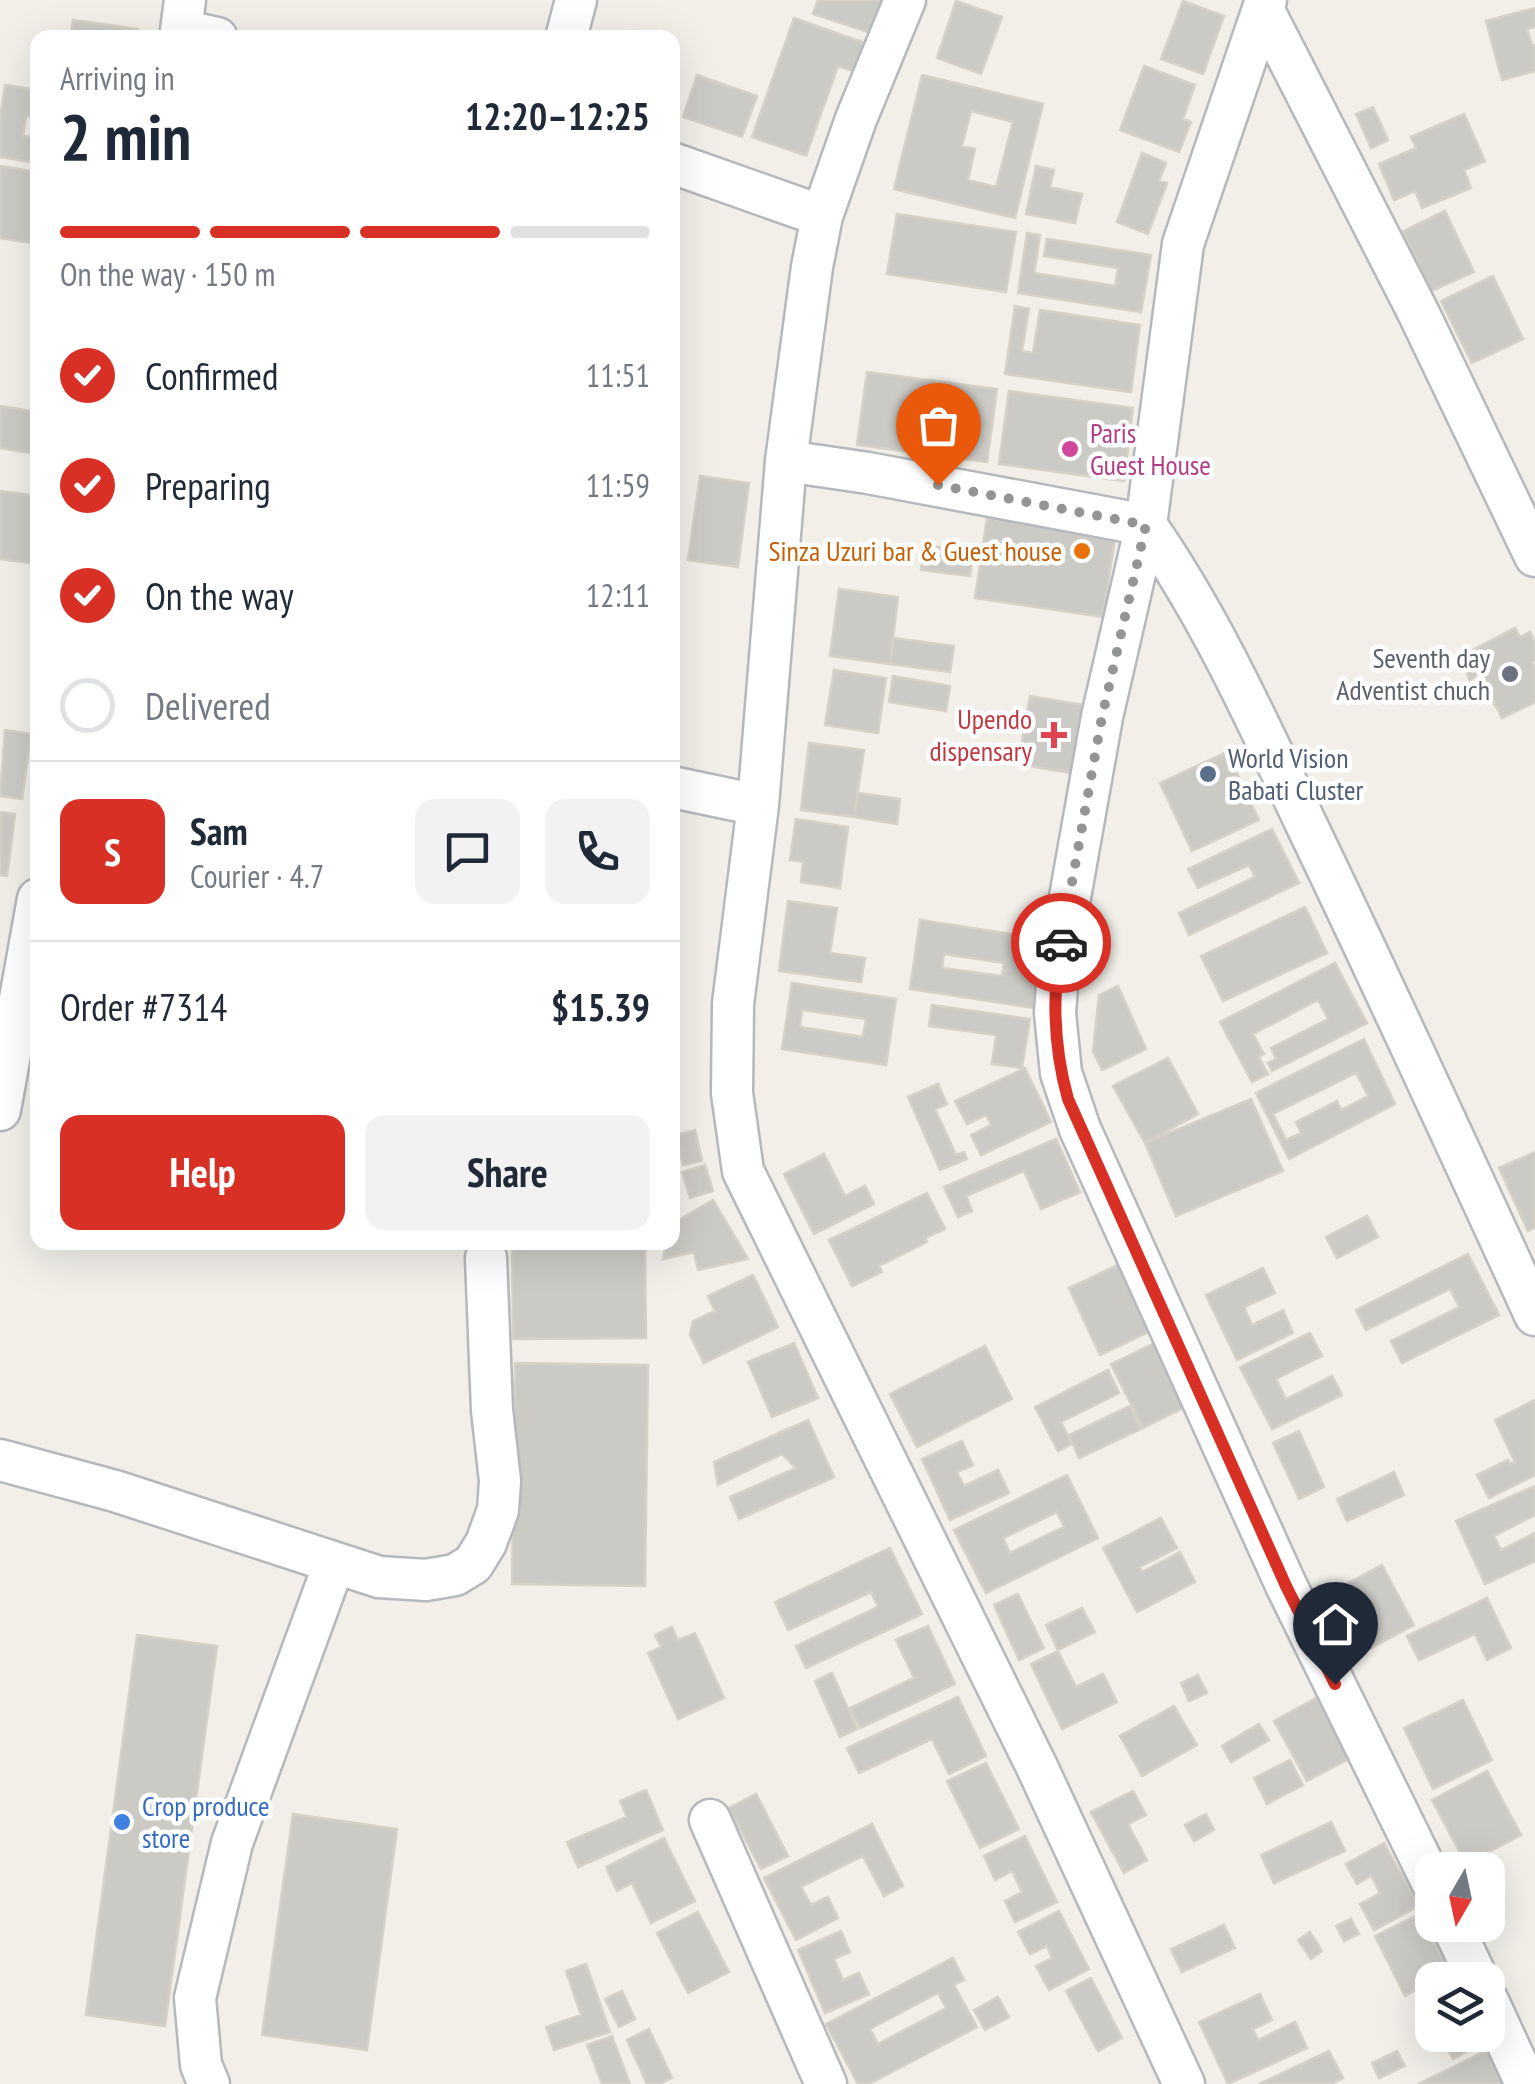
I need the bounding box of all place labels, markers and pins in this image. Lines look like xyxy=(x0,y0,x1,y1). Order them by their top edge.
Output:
pin xyxy=(896,383,981,486)
place label: Paris Guest House xyxy=(1090,414,1211,483)
marker: Paris Guest House xyxy=(1059,438,1081,460)
place label: Sinza Uzuri bar & Guest house xyxy=(768,532,1062,569)
marker: Sinza Uzuri bar & Guest house xyxy=(1071,540,1093,562)
place label: Seventh day Adventist chuch xyxy=(1336,639,1490,708)
marker: Seventh day Adventist chuch xyxy=(1499,663,1521,685)
place label: Upendo dispensary xyxy=(929,700,1032,769)
marker: Upendo dispensary xyxy=(1041,722,1067,748)
place label: World Vision Babati Cluster xyxy=(1228,739,1363,808)
marker: World Vision Babati Cluster xyxy=(1197,763,1219,785)
pin xyxy=(1293,1582,1378,1685)
place label: Crop produce store xyxy=(142,1787,270,1856)
marker: Crop produce store xyxy=(111,1811,133,1833)

